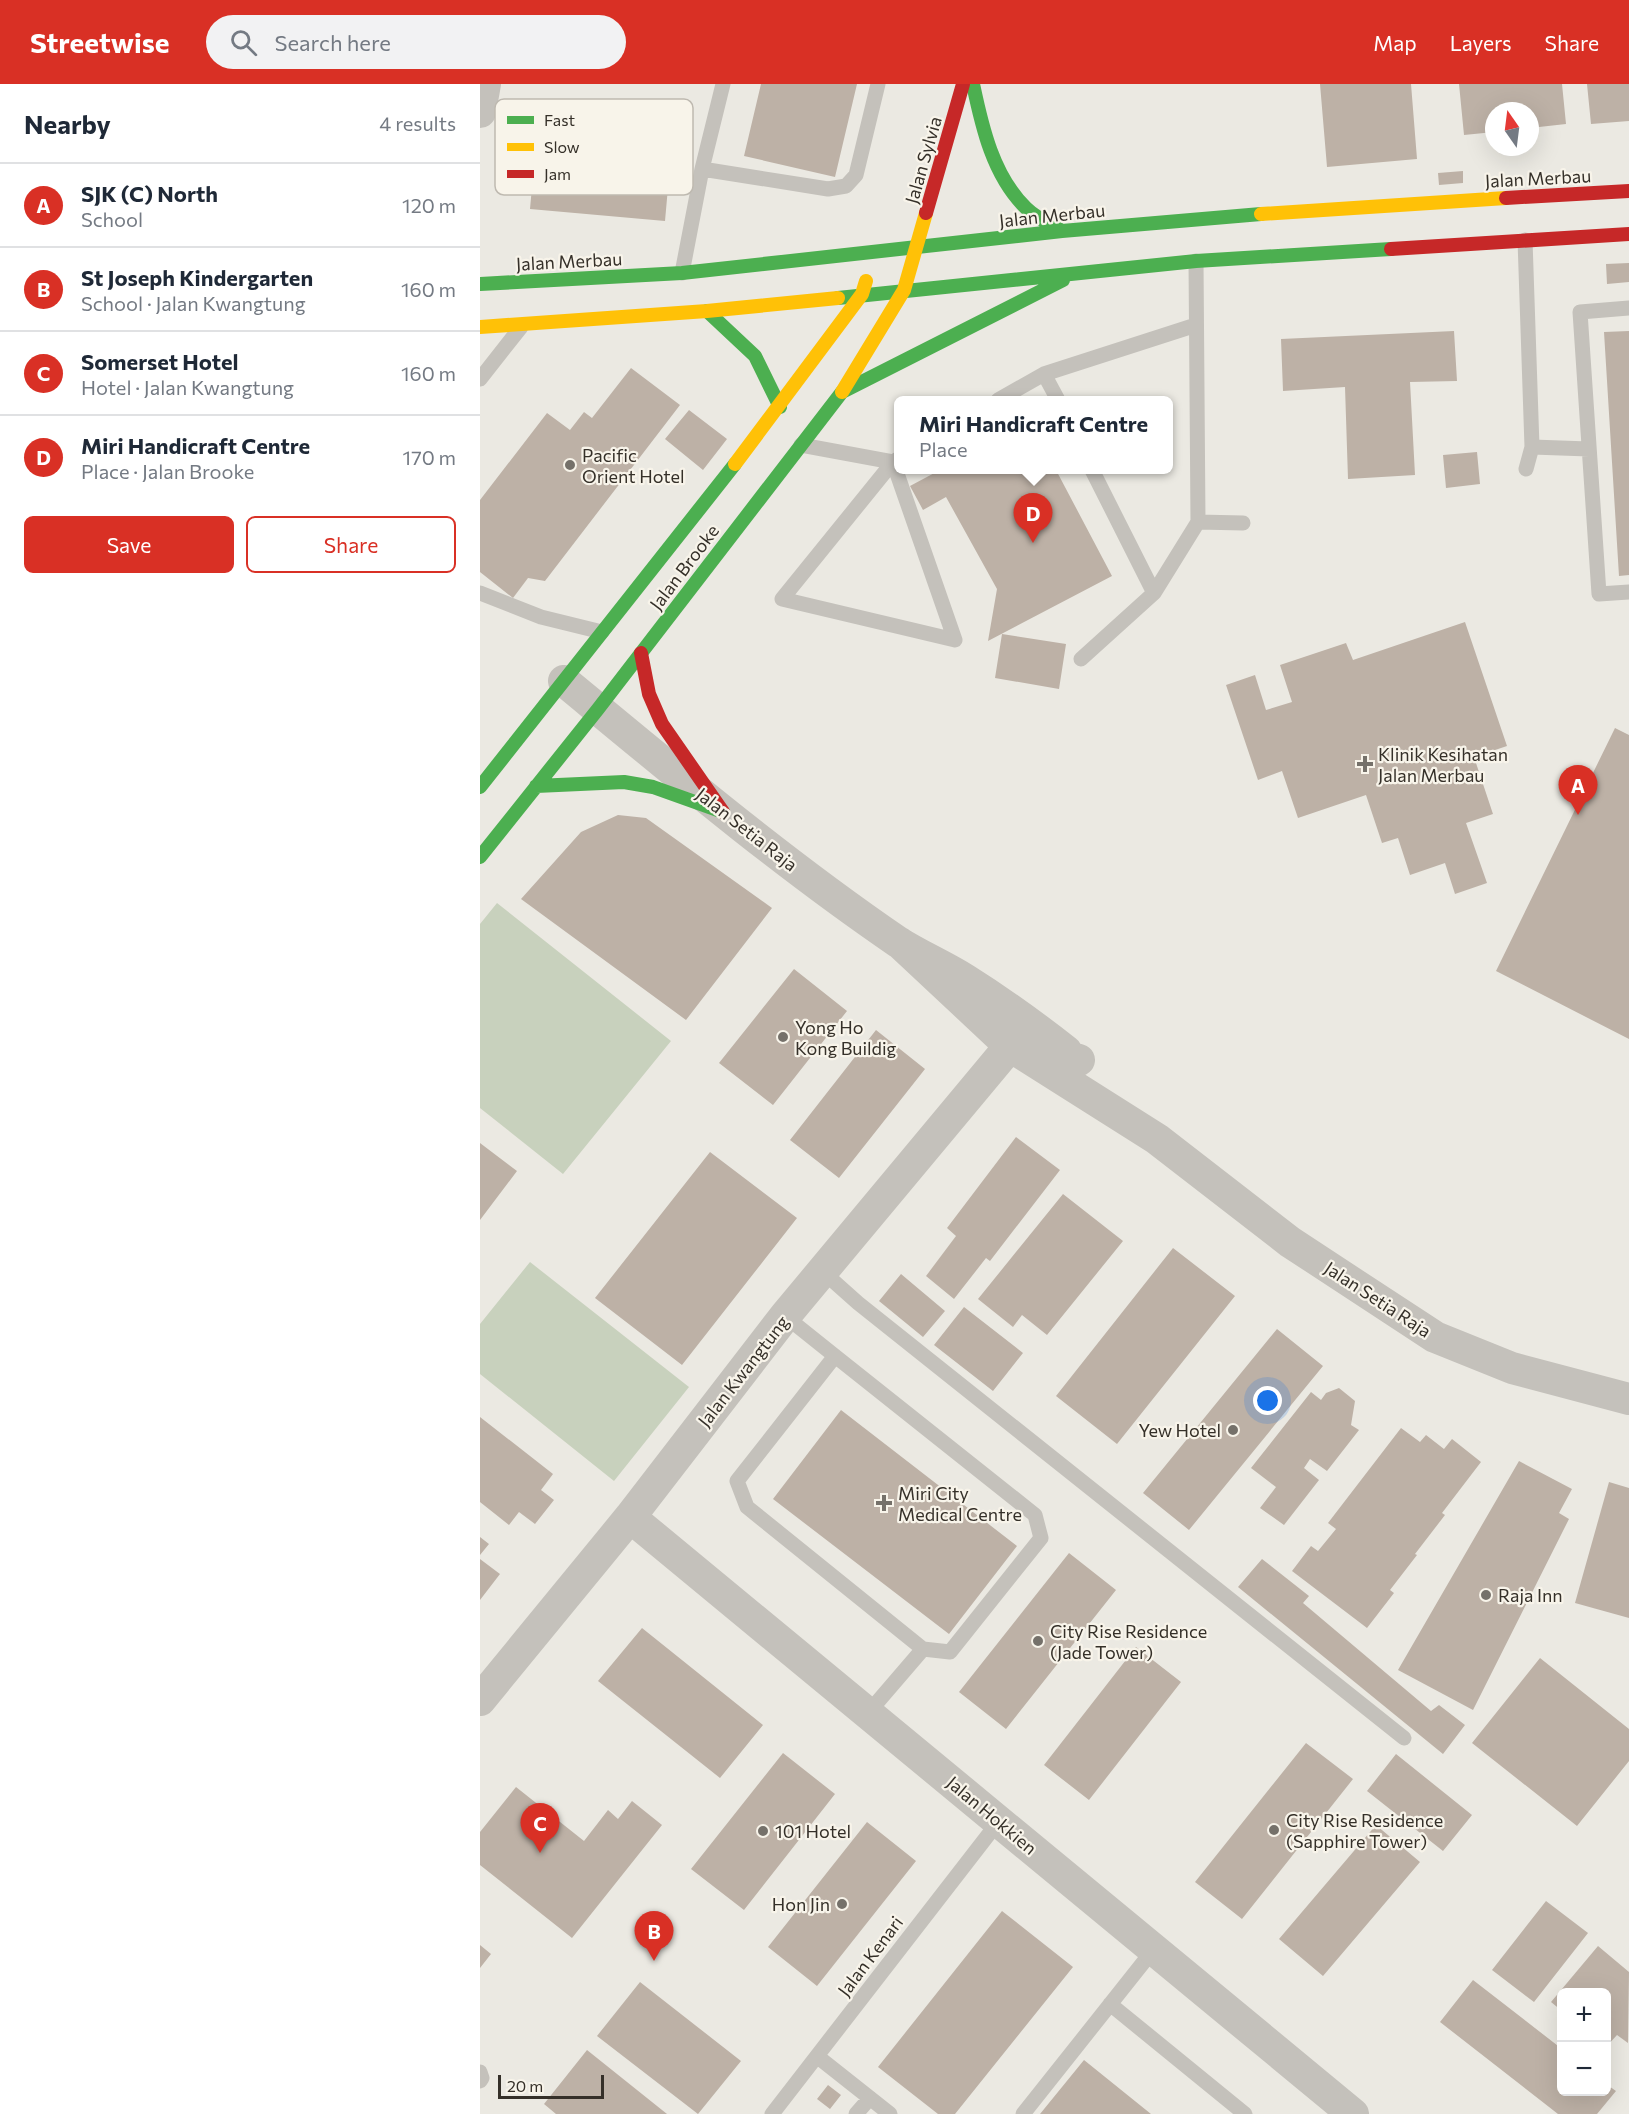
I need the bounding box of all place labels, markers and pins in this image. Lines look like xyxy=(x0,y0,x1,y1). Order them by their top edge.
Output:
place label: Pacific Orient Hotel xyxy=(582,444,685,487)
marker: Pacific Orient Hotel xyxy=(563,458,577,472)
pin: D xyxy=(1014,494,1052,543)
place label: Klinik Kesihatan Jalan Merbau xyxy=(1378,743,1508,786)
marker: Klinik Kesihatan Jalan Merbau xyxy=(1356,755,1374,773)
pin: A xyxy=(1558,766,1598,815)
place label: Yong Ho Kong Buildig xyxy=(795,1016,897,1059)
marker: Yong Ho Kong Buildig xyxy=(776,1030,790,1044)
place label: Yew Hotel xyxy=(1138,1419,1221,1441)
marker: Yew Hotel xyxy=(1226,1423,1240,1437)
place label: Miri City Medical Centre xyxy=(898,1482,1022,1525)
marker: Miri City Medical Centre xyxy=(875,1494,893,1512)
place label: Raja Inn xyxy=(1498,1584,1563,1606)
marker: Raja Inn xyxy=(1479,1588,1493,1602)
place label: City Rise Residence (Jade Tower) xyxy=(1050,1620,1207,1663)
marker: City Rise Residence (Jade Tower) xyxy=(1031,1634,1045,1648)
pin: C xyxy=(520,1804,560,1853)
place label: City Rise Residence (Sapphire Tower) xyxy=(1286,1809,1443,1852)
place label: 101 Hotel xyxy=(775,1820,851,1842)
marker: City Rise Residence (Sapphire Tower) xyxy=(1267,1823,1281,1837)
marker: 101 Hotel xyxy=(756,1824,770,1838)
place label: Hon Jin xyxy=(772,1893,830,1915)
marker: Hon Jin xyxy=(835,1897,849,1911)
pin: B xyxy=(634,1912,674,1961)

